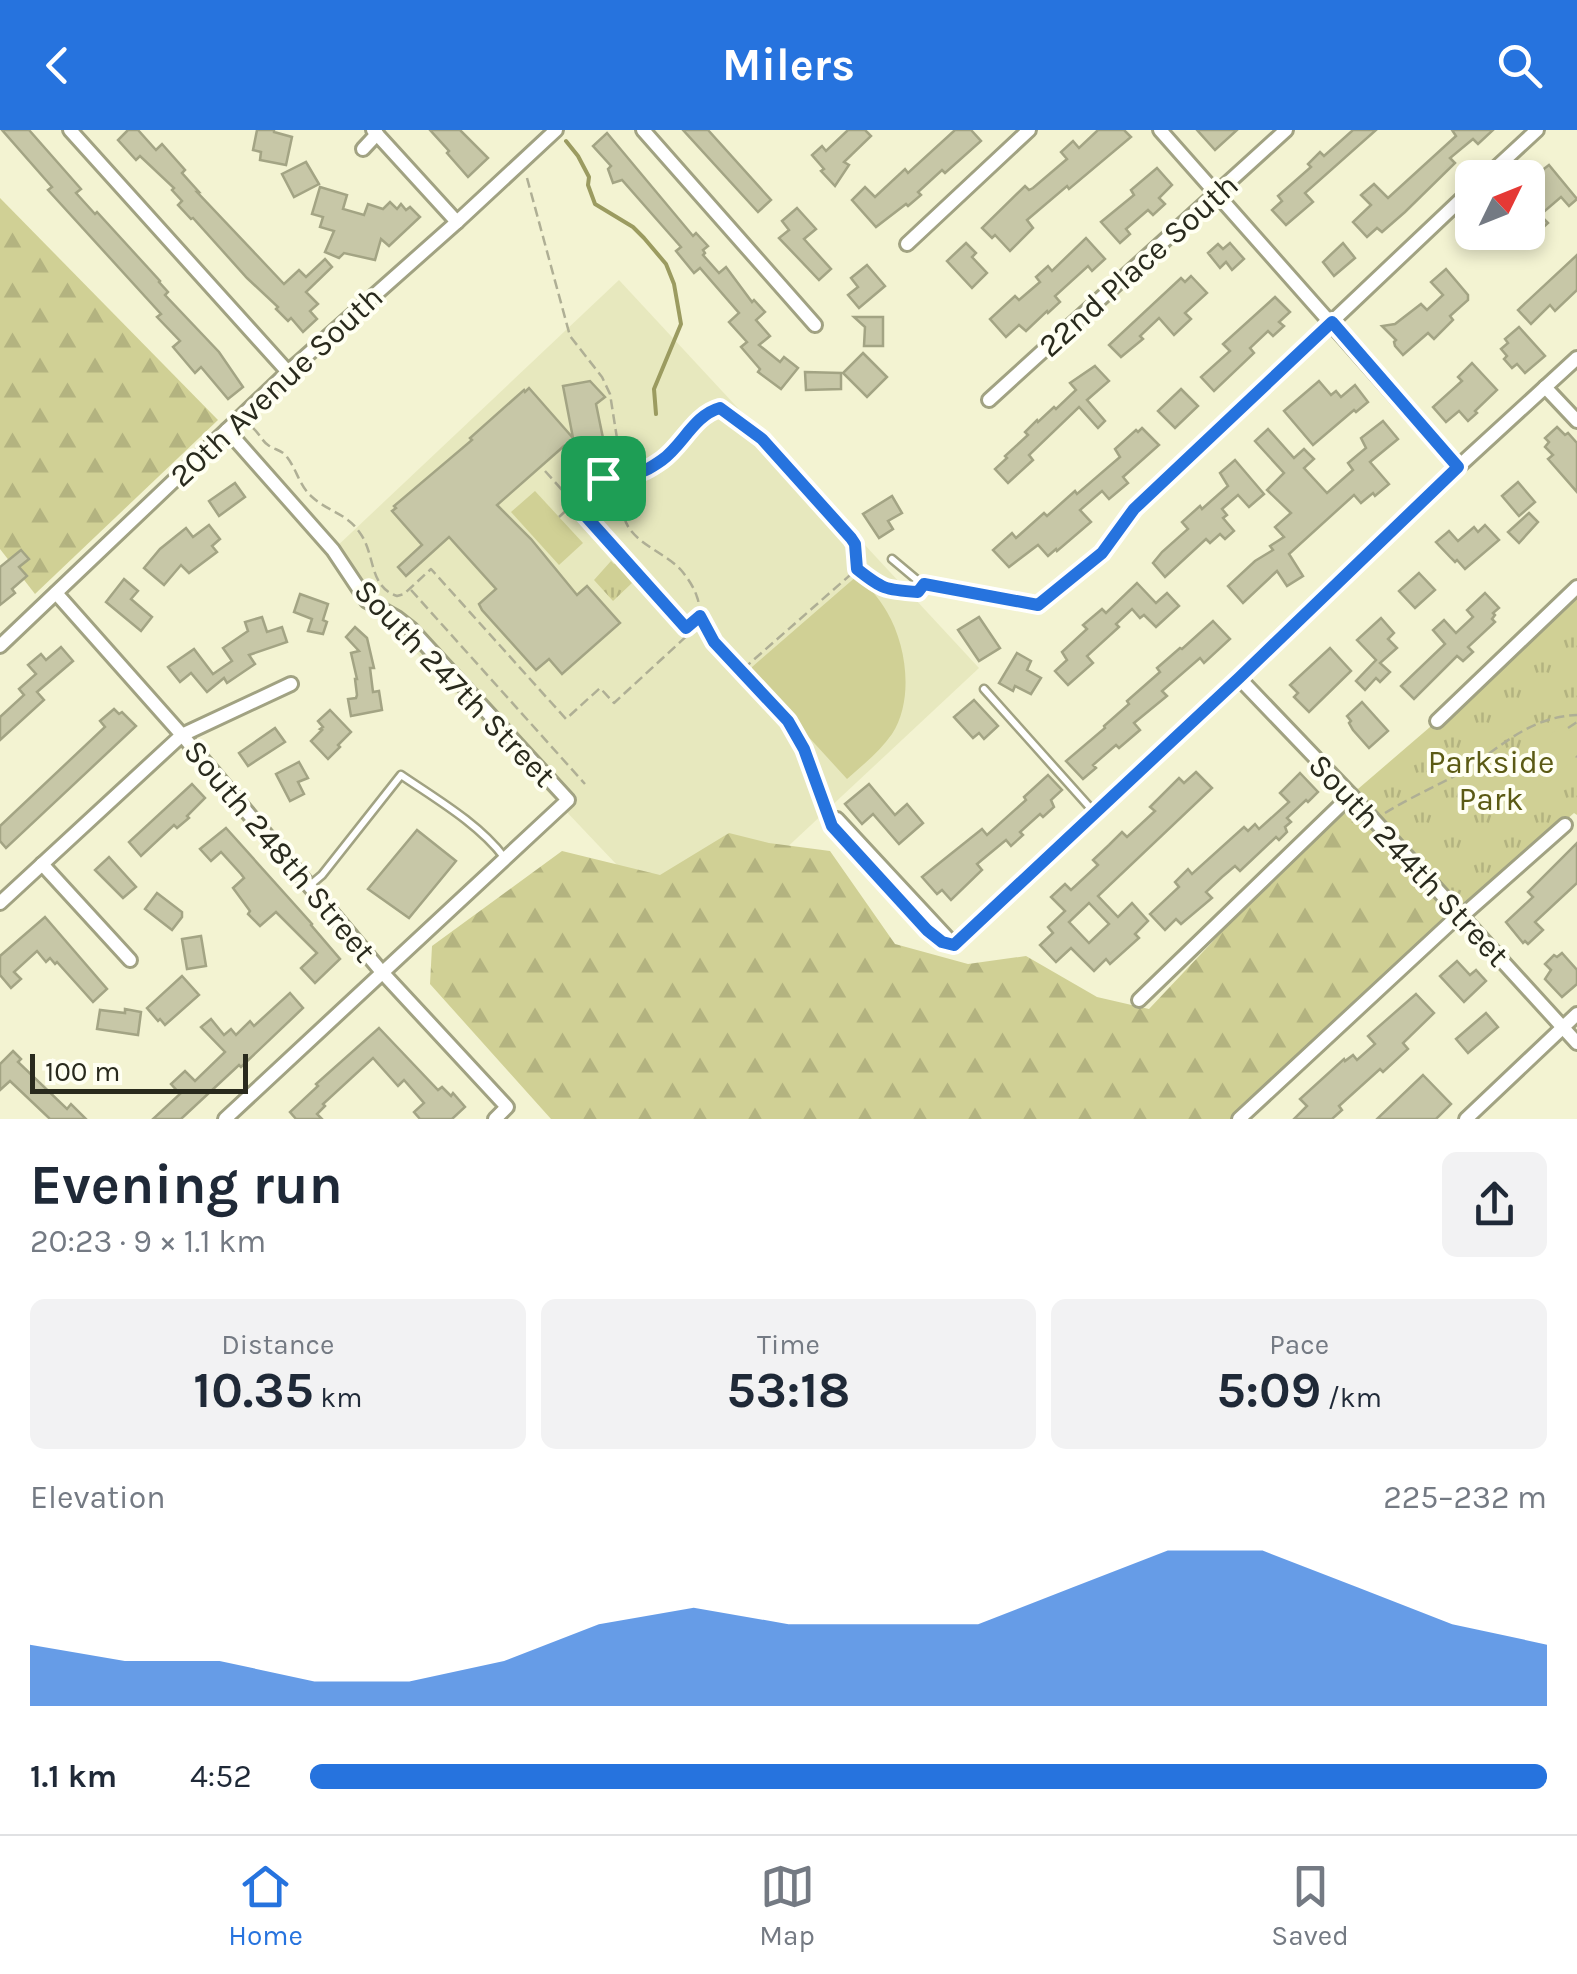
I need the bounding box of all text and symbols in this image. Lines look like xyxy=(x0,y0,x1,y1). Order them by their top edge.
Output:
icon: back xyxy=(30,38,85,93)
icon: search xyxy=(1492,38,1547,93)
text: Milers xyxy=(722,39,855,91)
north arrow xyxy=(1455,160,1545,250)
map controls xyxy=(1455,160,1545,250)
street label: 22nd Place South xyxy=(1031,166,1246,365)
street label: 20th Avenue South xyxy=(162,278,390,494)
pin xyxy=(561,436,646,521)
icon: arrive xyxy=(576,451,631,506)
street label: South 247th Street xyxy=(346,572,563,795)
street label: South 248th Street xyxy=(176,733,383,970)
park label: Parkside Park xyxy=(1428,744,1554,818)
street label: South 244th Street xyxy=(1301,747,1516,974)
scale bar xyxy=(30,1049,248,1094)
text: 100 m xyxy=(45,1055,120,1088)
button: share xyxy=(1442,1152,1547,1257)
text: Evening run xyxy=(30,1153,343,1217)
text: 20:23 · 9 × 1.1 km xyxy=(30,1223,266,1260)
text: Distance xyxy=(221,1328,334,1361)
text: Time xyxy=(757,1328,820,1361)
text: Pace xyxy=(1269,1328,1329,1361)
text: 10.35 xyxy=(193,1361,314,1420)
text: 53:18 xyxy=(727,1361,850,1420)
text: 5:09 xyxy=(1216,1361,1321,1420)
text: km xyxy=(314,1381,362,1414)
text: /km xyxy=(1321,1381,1382,1414)
text: Elevation xyxy=(30,1479,165,1516)
text: 225–232 m xyxy=(1383,1479,1547,1516)
text: 1.1 km xyxy=(30,1758,117,1795)
text: 4:52 xyxy=(190,1758,252,1795)
tab: Home xyxy=(228,1859,303,1952)
tab: Map xyxy=(759,1859,815,1952)
tab: Saved xyxy=(1271,1859,1349,1952)

